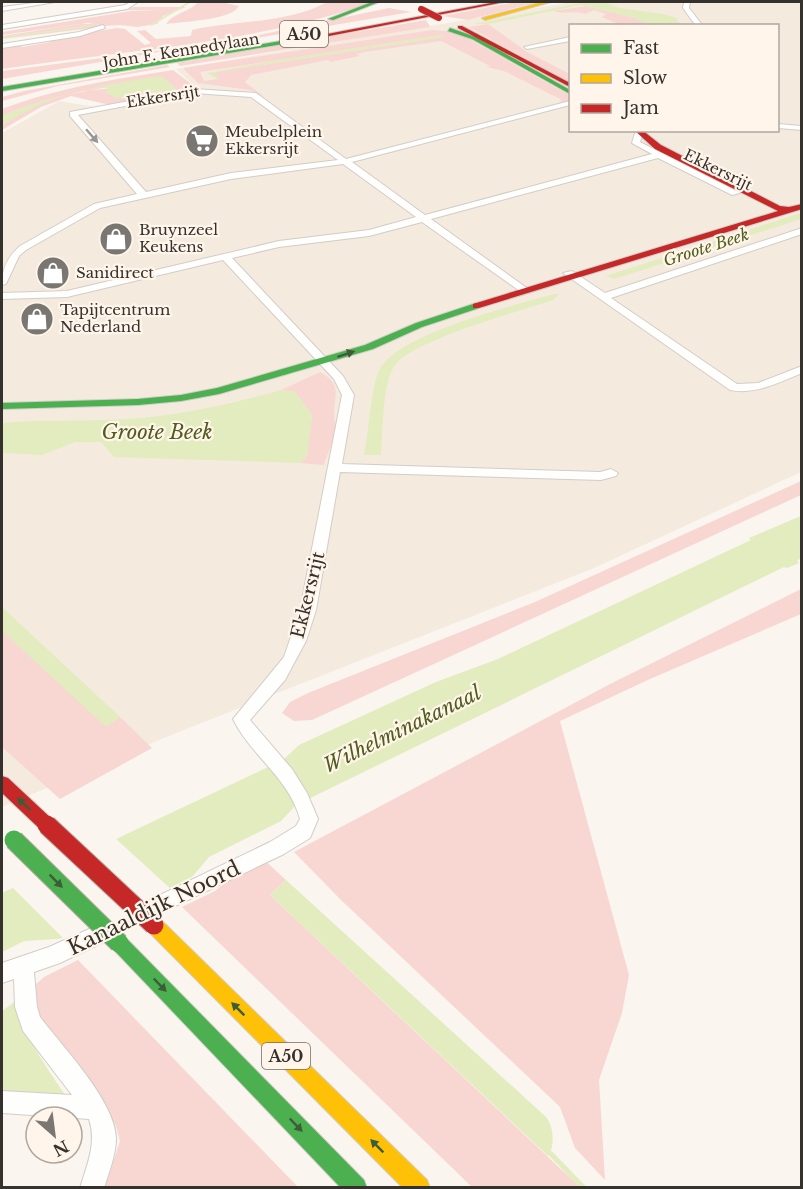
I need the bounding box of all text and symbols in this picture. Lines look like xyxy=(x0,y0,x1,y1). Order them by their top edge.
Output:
road number: A50 xyxy=(280,21,328,47)
legend xyxy=(569,24,779,132)
street label: John F. Kennedylaan xyxy=(99,29,260,73)
text: Fast xyxy=(623,37,660,59)
text: Slow xyxy=(623,67,668,89)
street label: Ekkersrijt xyxy=(125,81,201,112)
text: Jam xyxy=(621,97,659,119)
place label: Meubelplein Ekkersrijt xyxy=(225,122,322,158)
supermarket icon: Meubelplein Ekkersrijt xyxy=(184,123,220,159)
one-way arrow xyxy=(85,128,98,144)
street label: Ekkersrijt xyxy=(681,145,756,194)
place label: Bruynzeel Keukens xyxy=(139,220,218,256)
shop icon: Bruynzeel Keukens xyxy=(98,221,134,257)
water label: Groote Beek xyxy=(661,224,751,270)
shop icon: Sanidirect xyxy=(35,255,71,291)
place label: Sanidirect xyxy=(76,263,154,282)
place label: Tapijtcentrum Nederland xyxy=(60,300,170,336)
shop icon: Tapijtcentrum Nederland xyxy=(19,301,55,337)
one-way arrow xyxy=(337,349,355,358)
water label: Groote Beek xyxy=(101,420,213,444)
street label: Ekkersrijt xyxy=(287,549,329,641)
water label: Wilhelminakanaal xyxy=(319,680,485,778)
one-way arrow xyxy=(17,798,32,811)
street label: Kanaaldijk Noord xyxy=(64,855,244,961)
one-way arrow xyxy=(49,873,63,887)
one-way arrow xyxy=(153,978,167,993)
one-way arrow xyxy=(232,1003,246,1017)
road number: A50 xyxy=(262,1043,310,1069)
north arrow xyxy=(24,1105,84,1165)
one-way arrow xyxy=(289,1118,303,1133)
text: N xyxy=(50,1136,72,1161)
one-way arrow xyxy=(370,1139,384,1154)

